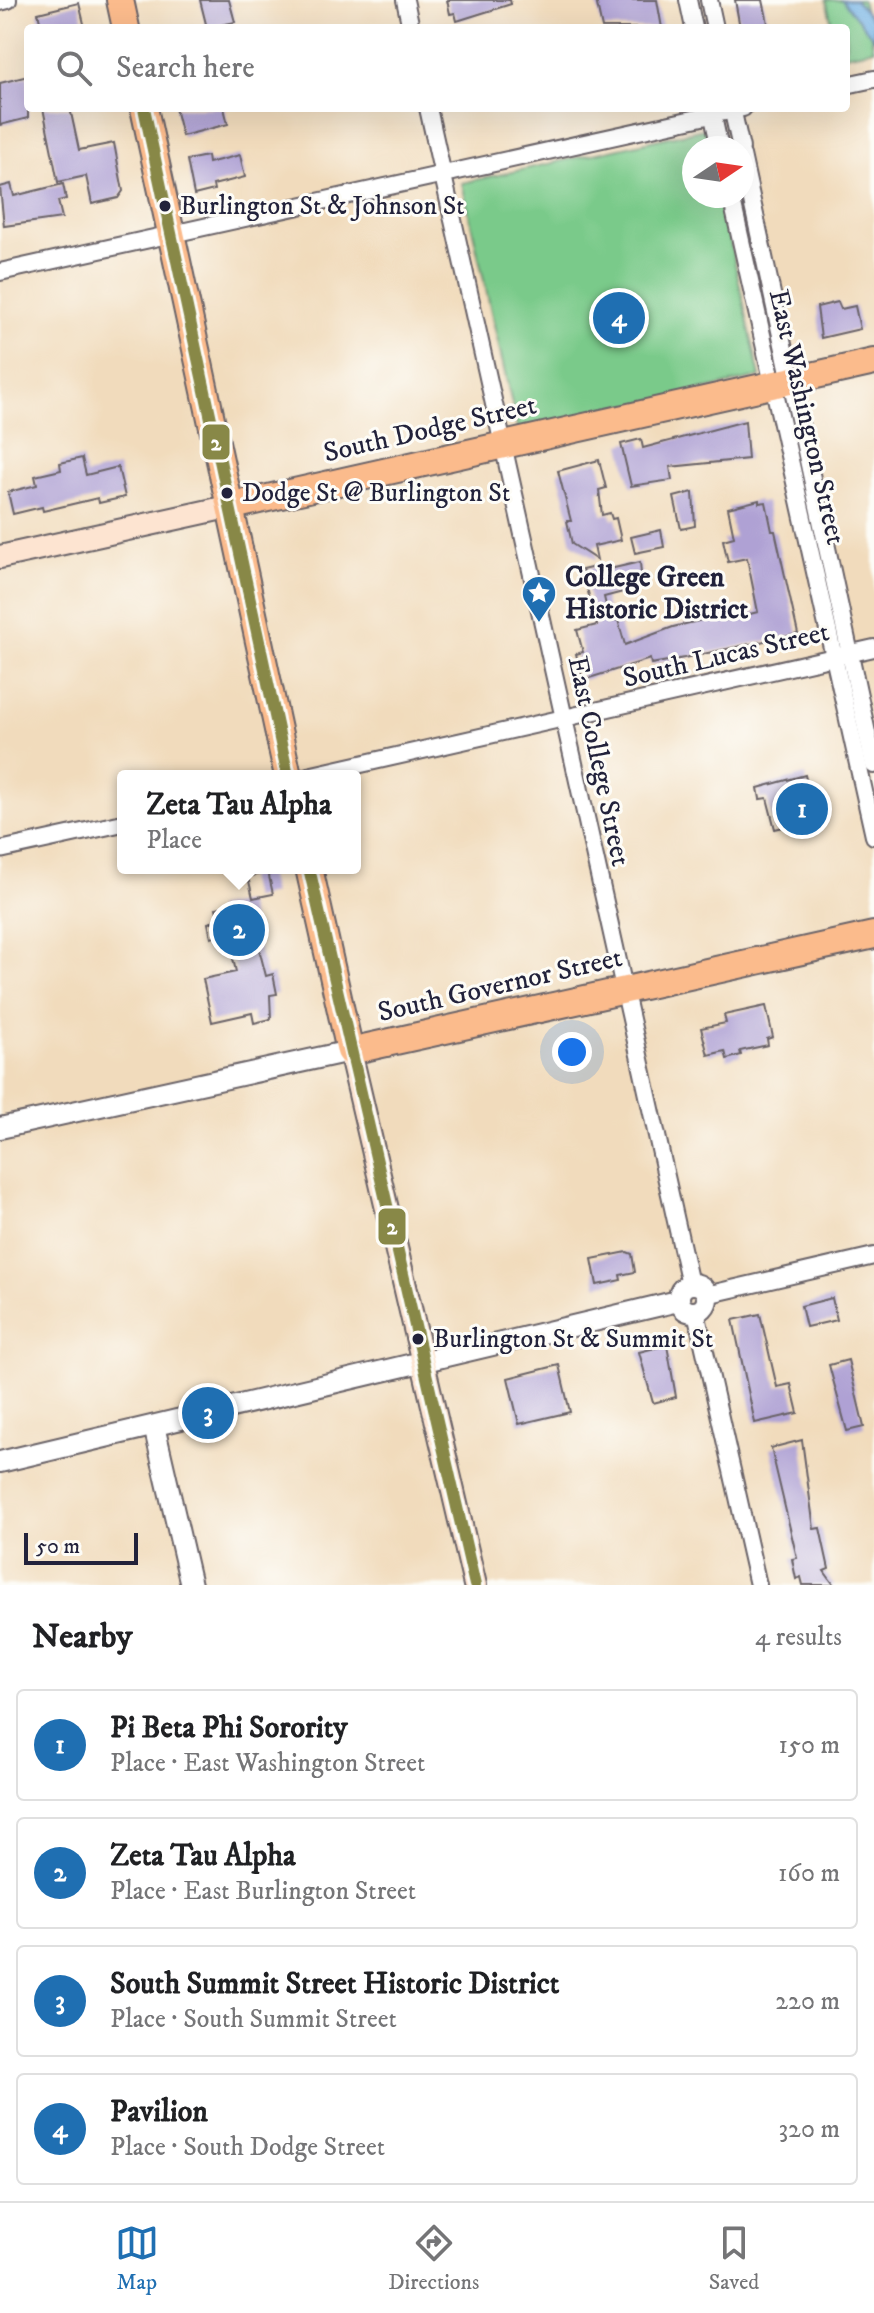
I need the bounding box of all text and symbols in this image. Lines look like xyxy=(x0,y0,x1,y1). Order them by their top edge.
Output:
search box xyxy=(24,24,850,112)
icon: search xyxy=(52,46,96,90)
text: Search here xyxy=(116,50,255,87)
north arrow xyxy=(682,136,754,208)
place label: Burlington St & Johnson St xyxy=(180,190,465,223)
marker: Burlington St & Johnson St xyxy=(157,198,173,214)
street label: East Washington Street xyxy=(761,286,853,548)
pin: 4 xyxy=(593,288,645,348)
street label: South Dodge Street xyxy=(320,387,540,471)
line badge: 2 xyxy=(201,423,231,461)
text: 2 xyxy=(211,430,223,457)
place label: Dodge St @ Burlington St xyxy=(242,477,510,510)
marker: Dodge St @ Burlington St xyxy=(219,485,235,501)
place label: College Green Historic District xyxy=(565,560,748,627)
place icon: College Green Historic District xyxy=(520,574,558,624)
street label: South Lucas Street xyxy=(619,614,833,696)
street label: East College Street xyxy=(560,653,638,869)
popup xyxy=(117,770,361,874)
pin: 1 xyxy=(776,779,828,839)
text: Zeta Tau Alpha xyxy=(146,787,332,824)
text: Place xyxy=(146,824,202,857)
pin: 2 xyxy=(213,900,265,960)
street label: South Governor Street xyxy=(374,940,626,1030)
your location xyxy=(552,1032,592,1072)
line badge: 2 xyxy=(377,1207,407,1246)
text: 2 xyxy=(387,1214,399,1241)
place label: Burlington St & Summit St xyxy=(433,1323,713,1356)
marker: Burlington St & Summit St xyxy=(410,1331,426,1347)
pin: 3 xyxy=(182,1383,234,1443)
scale bar xyxy=(24,1529,138,1565)
text: 50 m xyxy=(36,1533,80,1560)
text: Nearby xyxy=(32,1616,133,1658)
text: 4 results xyxy=(755,1621,842,1654)
text: Pi Beta Phi Sorority xyxy=(110,1710,348,1747)
text: 1 xyxy=(55,1729,65,1762)
text: 150 m xyxy=(779,1729,840,1762)
text: Place · East Washington Street xyxy=(110,1747,425,1780)
text: Zeta Tau Alpha xyxy=(110,1838,296,1875)
text: 2 xyxy=(54,1857,66,1890)
text: 160 m xyxy=(778,1857,840,1890)
text: Place · East Burlington Street xyxy=(110,1875,416,1908)
text: South Summit Street Historic District xyxy=(110,1966,559,2003)
text: 3 xyxy=(55,1985,65,2018)
text: 220 m xyxy=(775,1985,840,2018)
text: Place · South Summit Street xyxy=(110,2003,397,2036)
text: Pavilion xyxy=(110,2094,208,2131)
text: 4 xyxy=(53,2113,67,2146)
text: 320 m xyxy=(778,2113,840,2146)
text: Place · South Dodge Street xyxy=(110,2131,385,2164)
tab: Map xyxy=(115,2221,159,2296)
tab: Directions xyxy=(388,2221,479,2296)
tab: Saved xyxy=(709,2221,759,2296)

